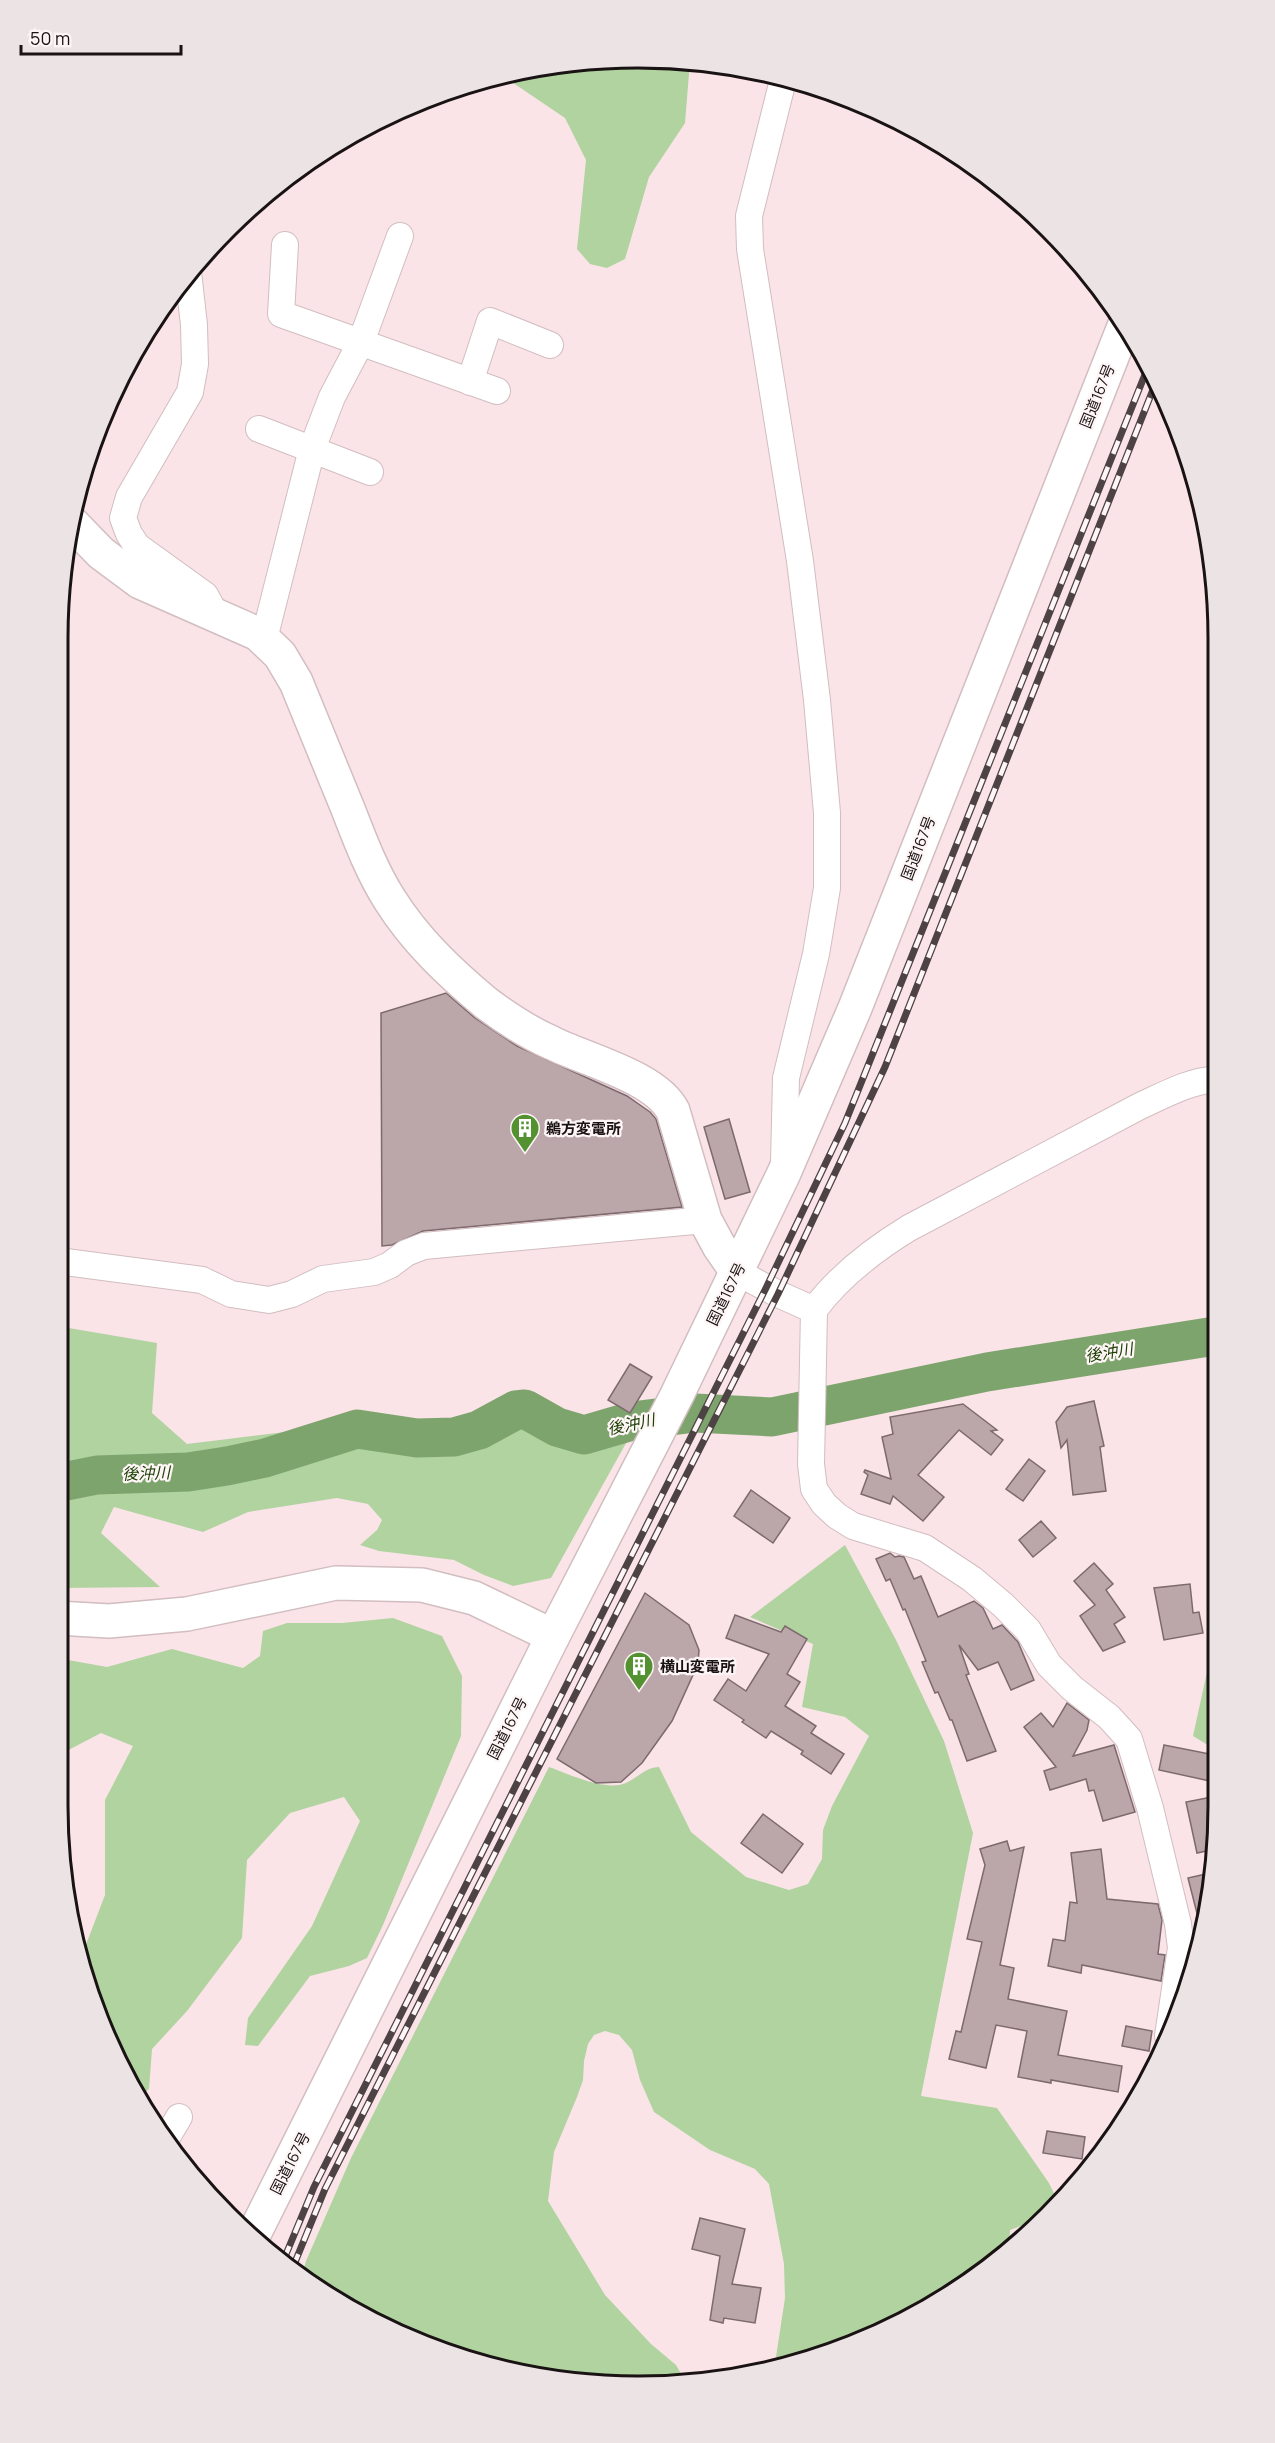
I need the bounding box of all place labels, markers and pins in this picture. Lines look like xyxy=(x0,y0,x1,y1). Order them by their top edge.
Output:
building icon: 鵜方変電所 xyxy=(509,1112,541,1154)
place label: 鵜方変電所 xyxy=(546,1118,621,1139)
building icon: 横山変電所 xyxy=(623,1650,655,1692)
place label: 横山変電所 xyxy=(660,1656,735,1677)

